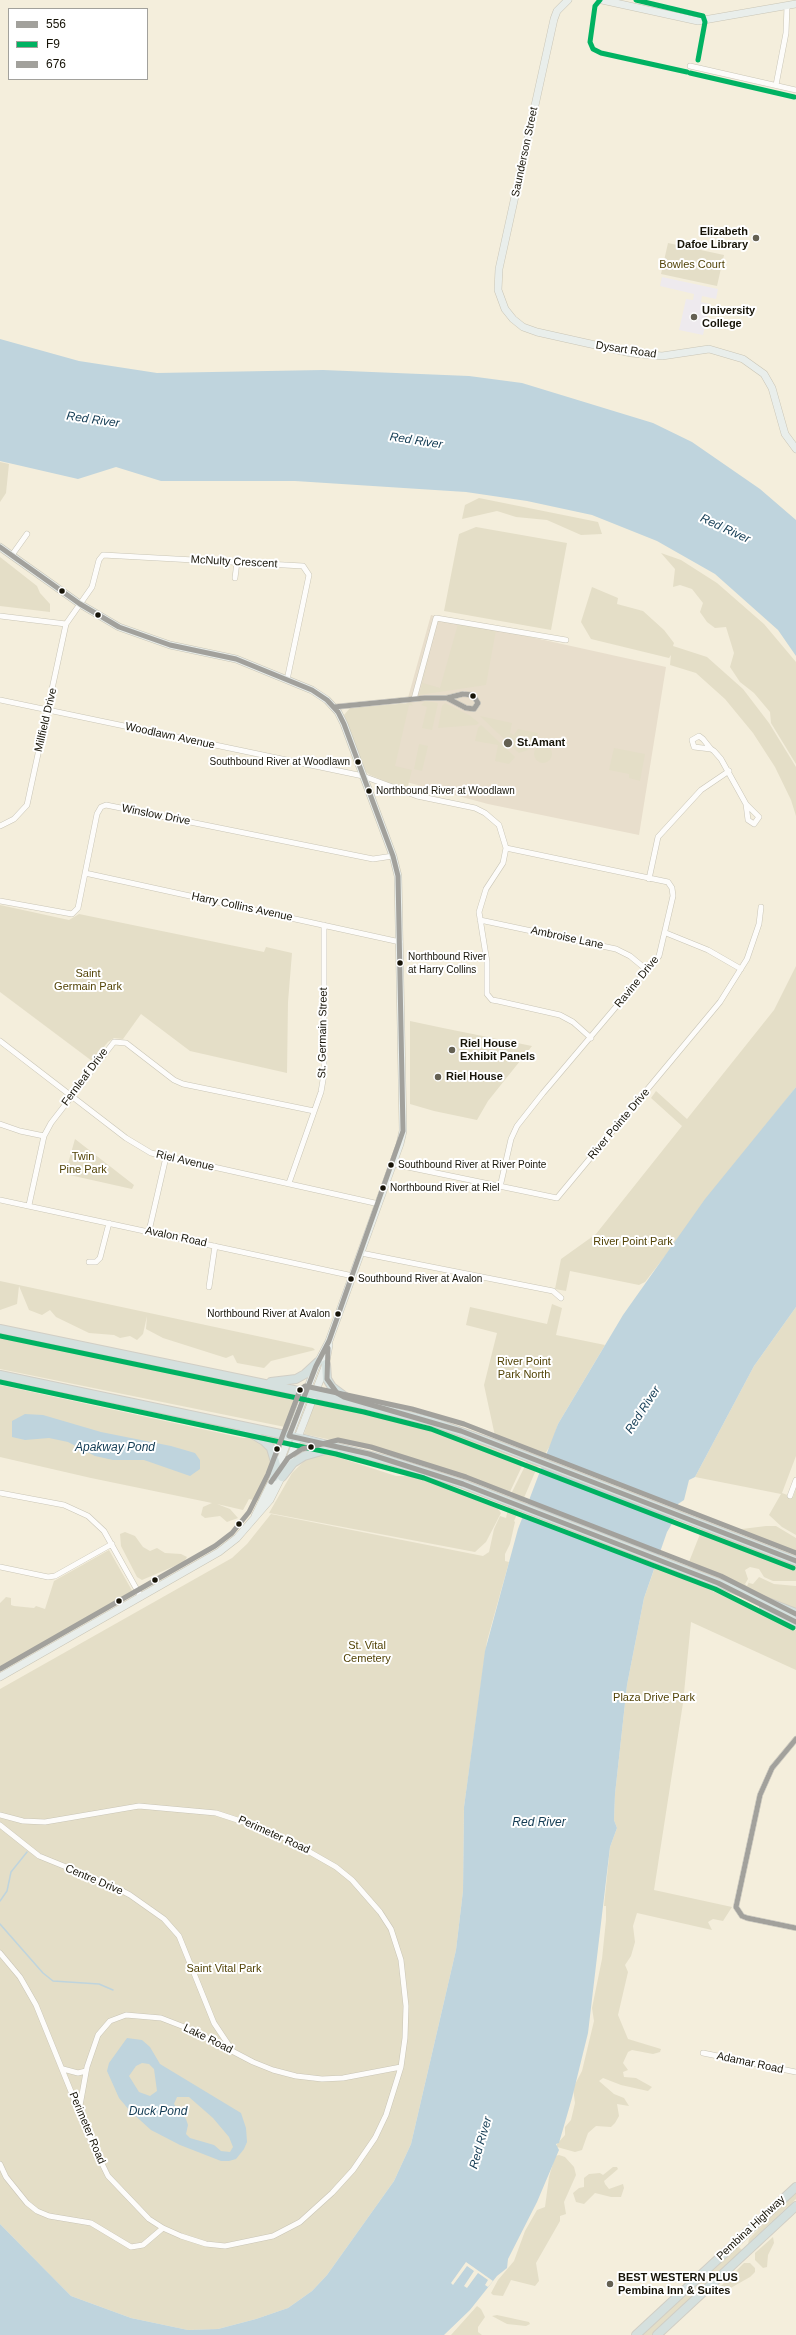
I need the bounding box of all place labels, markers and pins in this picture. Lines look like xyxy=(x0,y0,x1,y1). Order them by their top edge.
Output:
place label: Elizabeth Dafoe Library xyxy=(677,225,748,251)
marker: Elizabeth Dafoe Library xyxy=(751,233,761,243)
place label: University College xyxy=(702,304,755,330)
marker: University College xyxy=(689,312,699,322)
unlabelled marker xyxy=(57,586,67,596)
unlabelled marker xyxy=(93,610,103,620)
unlabelled marker xyxy=(468,691,478,701)
place label: St.Amant xyxy=(517,736,565,750)
marker: St.Amant xyxy=(502,737,514,749)
place label: Southbound River at Woodlawn xyxy=(210,756,350,768)
marker: Southbound River at Woodlawn xyxy=(353,757,363,767)
place label: Northbound River at Woodlawn xyxy=(376,785,515,797)
marker: Northbound River at Woodlawn xyxy=(364,786,374,796)
place label: Northbound River at Harry Collins xyxy=(408,951,486,974)
marker: Northbound River at Harry Collins xyxy=(395,958,405,968)
place label: Riel House Exhibit Panels xyxy=(460,1037,535,1063)
marker: Riel House Exhibit Panels xyxy=(447,1045,457,1055)
place label: Riel House xyxy=(446,1070,503,1084)
marker: Riel House xyxy=(433,1072,443,1082)
place label: Southbound River at River Pointe xyxy=(398,1159,546,1171)
marker: Southbound River at River Pointe xyxy=(386,1160,396,1170)
place label: Northbound River at Riel xyxy=(390,1182,499,1194)
marker: Northbound River at Riel xyxy=(378,1183,388,1193)
place label: Southbound River at Avalon xyxy=(358,1273,482,1285)
marker: Southbound River at Avalon xyxy=(346,1274,356,1284)
place label: Northbound River at Avalon xyxy=(207,1308,330,1320)
marker: Northbound River at Avalon xyxy=(333,1309,343,1319)
unlabelled marker xyxy=(295,1385,305,1395)
unlabelled marker xyxy=(306,1442,316,1452)
unlabelled marker xyxy=(272,1444,282,1454)
unlabelled marker xyxy=(234,1519,244,1529)
unlabelled marker xyxy=(150,1575,160,1585)
unlabelled marker xyxy=(114,1596,124,1606)
place label: BEST WESTERN PLUS Pembina Inn & Suites xyxy=(618,2271,738,2297)
marker: BEST WESTERN PLUS Pembina Inn & Suites xyxy=(605,2279,615,2289)

